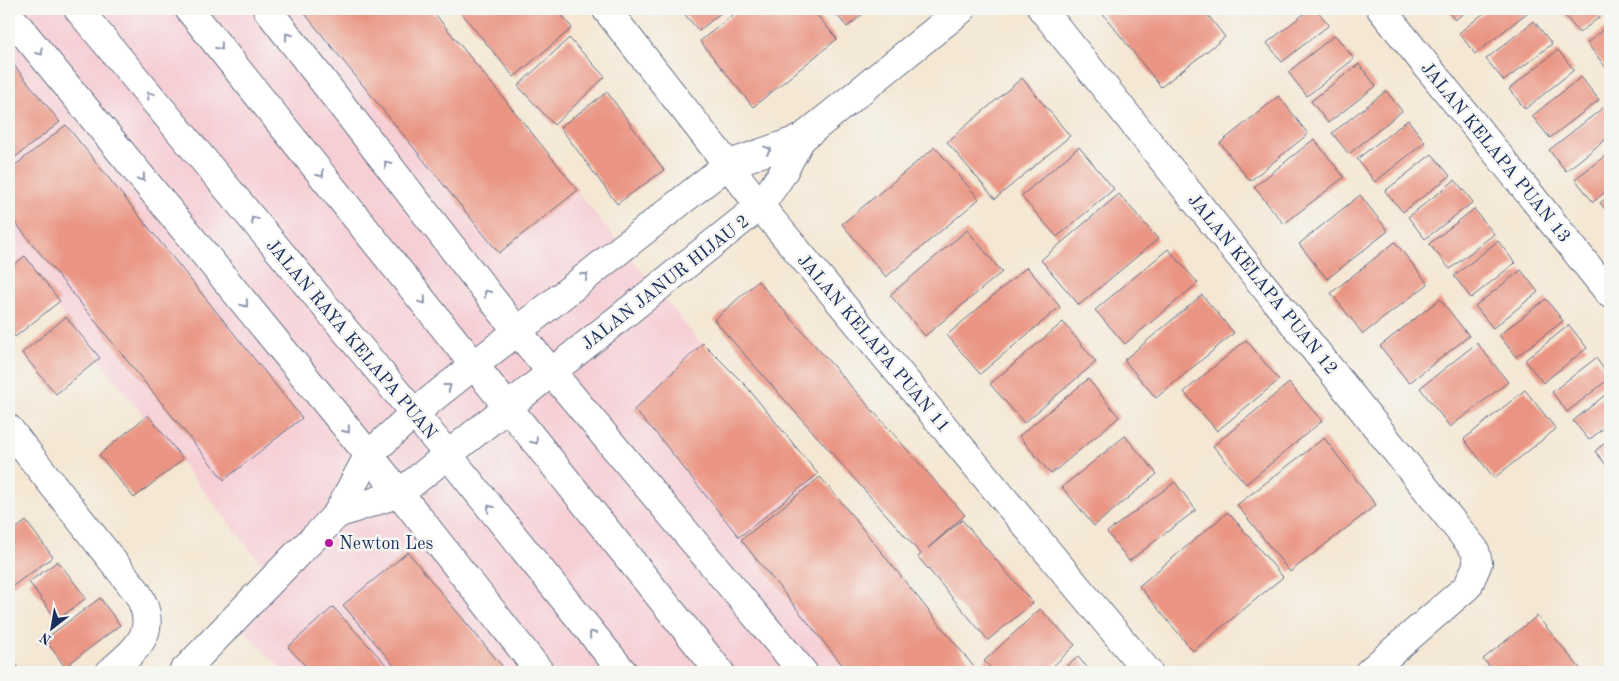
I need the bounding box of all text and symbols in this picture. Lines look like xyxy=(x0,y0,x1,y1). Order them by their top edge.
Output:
one-way arrow xyxy=(285,32,294,42)
one-way arrow xyxy=(214,41,222,50)
one-way arrow xyxy=(34,47,43,56)
street label: JALAN KELAPA PUAN 13 xyxy=(1417,59,1573,246)
one-way arrow xyxy=(147,92,155,101)
one-way arrow xyxy=(763,146,772,156)
one-way arrow xyxy=(385,161,393,170)
one-way arrow xyxy=(316,168,324,177)
one-way arrow xyxy=(137,173,146,182)
street label: JALAN KELAPA PUAN 12 xyxy=(1184,191,1340,378)
street label: JALAN JANUR HIJAU 2 xyxy=(579,212,753,354)
one-way arrow xyxy=(251,217,259,226)
street label: JALAN RAYA KELAPA PUAN xyxy=(262,236,440,443)
street label: JALAN KELAPA PUAN 11 xyxy=(794,251,953,436)
one-way arrow xyxy=(579,273,588,282)
one-way arrow xyxy=(484,290,492,299)
one-way arrow xyxy=(417,295,426,304)
one-way arrow xyxy=(239,299,248,308)
one-way arrow xyxy=(442,384,452,393)
one-way arrow xyxy=(342,425,351,434)
one-way arrow xyxy=(530,435,538,444)
one-way arrow xyxy=(488,505,496,514)
place label: Newton Les xyxy=(339,535,433,553)
marker: Newton Les xyxy=(323,537,335,549)
north arrow xyxy=(28,604,78,654)
text: N xyxy=(37,629,54,647)
one-way arrow xyxy=(590,631,598,640)

